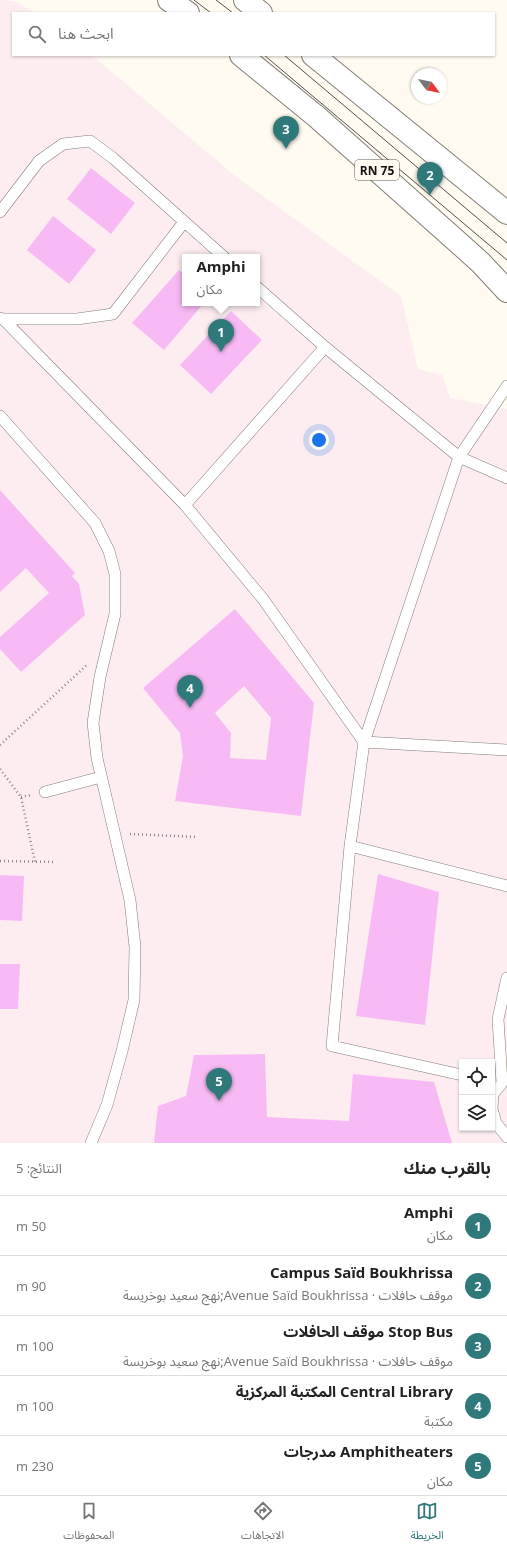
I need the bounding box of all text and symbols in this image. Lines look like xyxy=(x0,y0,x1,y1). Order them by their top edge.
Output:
search box xyxy=(12,12,495,56)
icon: search xyxy=(26,23,48,45)
text: ابحث هنا xyxy=(58,23,114,43)
north arrow xyxy=(411,68,447,104)
pin: 3 xyxy=(273,116,299,149)
road number: RN 75 xyxy=(355,160,399,180)
pin: 2 xyxy=(417,162,443,195)
popup xyxy=(182,254,260,306)
text: Amphi xyxy=(196,256,246,276)
text: مكان xyxy=(196,280,223,298)
pin: 1 xyxy=(208,319,234,352)
your location xyxy=(309,430,329,450)
pin: 4 xyxy=(177,675,203,708)
map controls xyxy=(459,1059,495,1131)
button: locate xyxy=(459,1059,495,1095)
pin: 5 xyxy=(206,1068,232,1101)
button: layers xyxy=(459,1095,495,1131)
text: بالقرب منك xyxy=(404,1156,491,1179)
text: النتائج: 5 xyxy=(16,1159,62,1177)
text: Amphi xyxy=(404,1202,453,1222)
text: 50 m xyxy=(16,1217,46,1235)
text: 1 xyxy=(474,1217,482,1235)
text: مكان xyxy=(427,1226,453,1244)
text: Campus Saïd Boukhrissa xyxy=(270,1262,453,1282)
text: 90 m xyxy=(16,1277,46,1295)
text: 2 xyxy=(474,1277,482,1295)
text: موقف حافلات · Avenue Saïd Boukhrissa;نهج سعيد بوخريسة xyxy=(123,1286,453,1304)
text: Stop Bus موقف الحافلات xyxy=(283,1321,453,1341)
text: 100 m xyxy=(16,1337,54,1355)
text: 3 xyxy=(474,1337,482,1355)
text: موقف حافلات · Avenue Saïd Boukhrissa;نهج سعيد بوخريسة xyxy=(123,1352,453,1370)
text: Central Library المكتبة المركزية xyxy=(236,1381,453,1401)
text: 100 m xyxy=(16,1397,54,1415)
text: 4 xyxy=(474,1397,482,1415)
text: مكتبة xyxy=(424,1412,453,1430)
text: Amphitheaters مدرجات xyxy=(284,1441,453,1461)
text: 230 m xyxy=(16,1457,54,1475)
text: 5 xyxy=(474,1457,482,1475)
text: مكان xyxy=(427,1472,453,1490)
tab: المحفوظات xyxy=(63,1500,114,1547)
tab: الاتجاهات xyxy=(241,1500,284,1547)
tab: الخريطة xyxy=(411,1500,444,1547)

